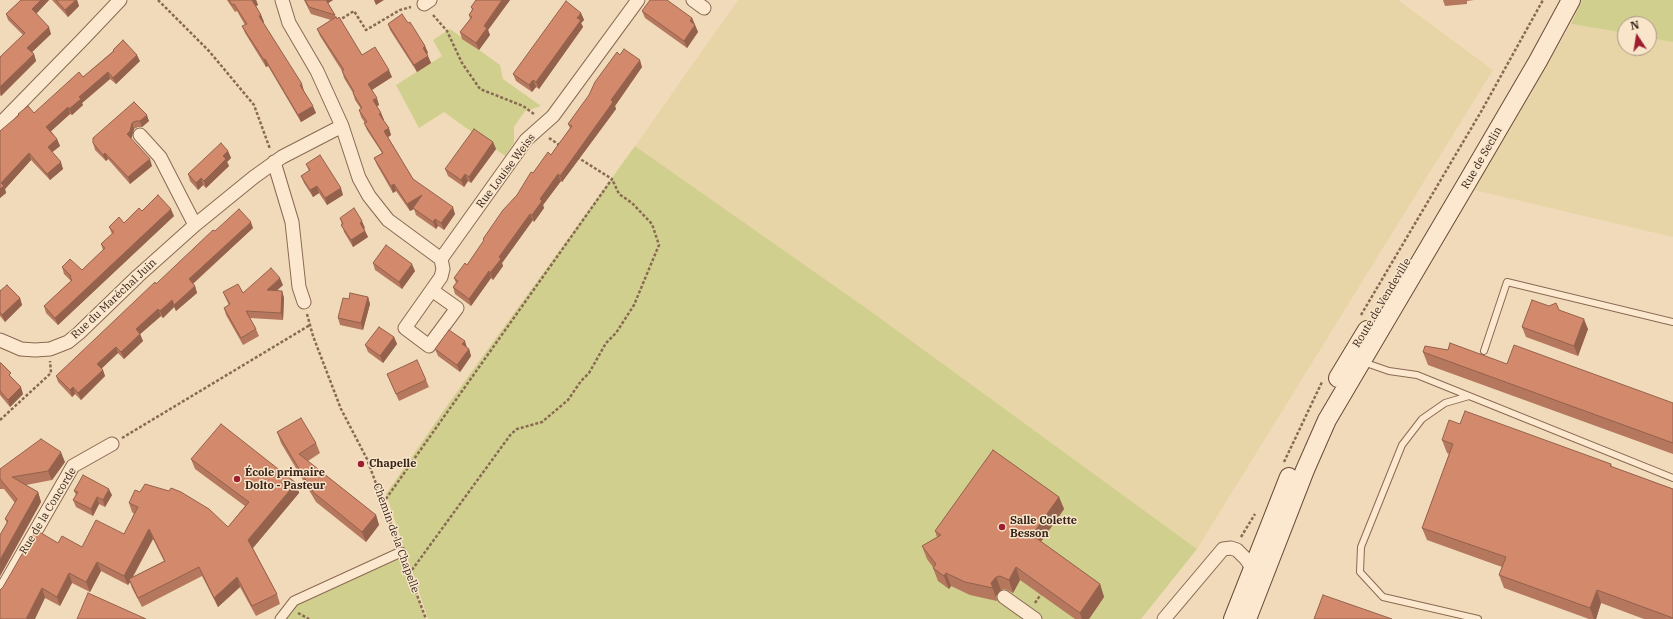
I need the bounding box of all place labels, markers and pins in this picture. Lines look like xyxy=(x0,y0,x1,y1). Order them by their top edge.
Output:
place label: Chapelle xyxy=(369,457,416,471)
marker: Chapelle xyxy=(356,459,366,469)
place label: École primaire Dolto - Pasteur xyxy=(245,466,325,492)
marker: École primaire Dolto - Pasteur xyxy=(232,474,242,484)
place label: Salle Colette Besson xyxy=(1010,514,1077,540)
marker: Salle Colette Besson xyxy=(997,522,1007,532)

